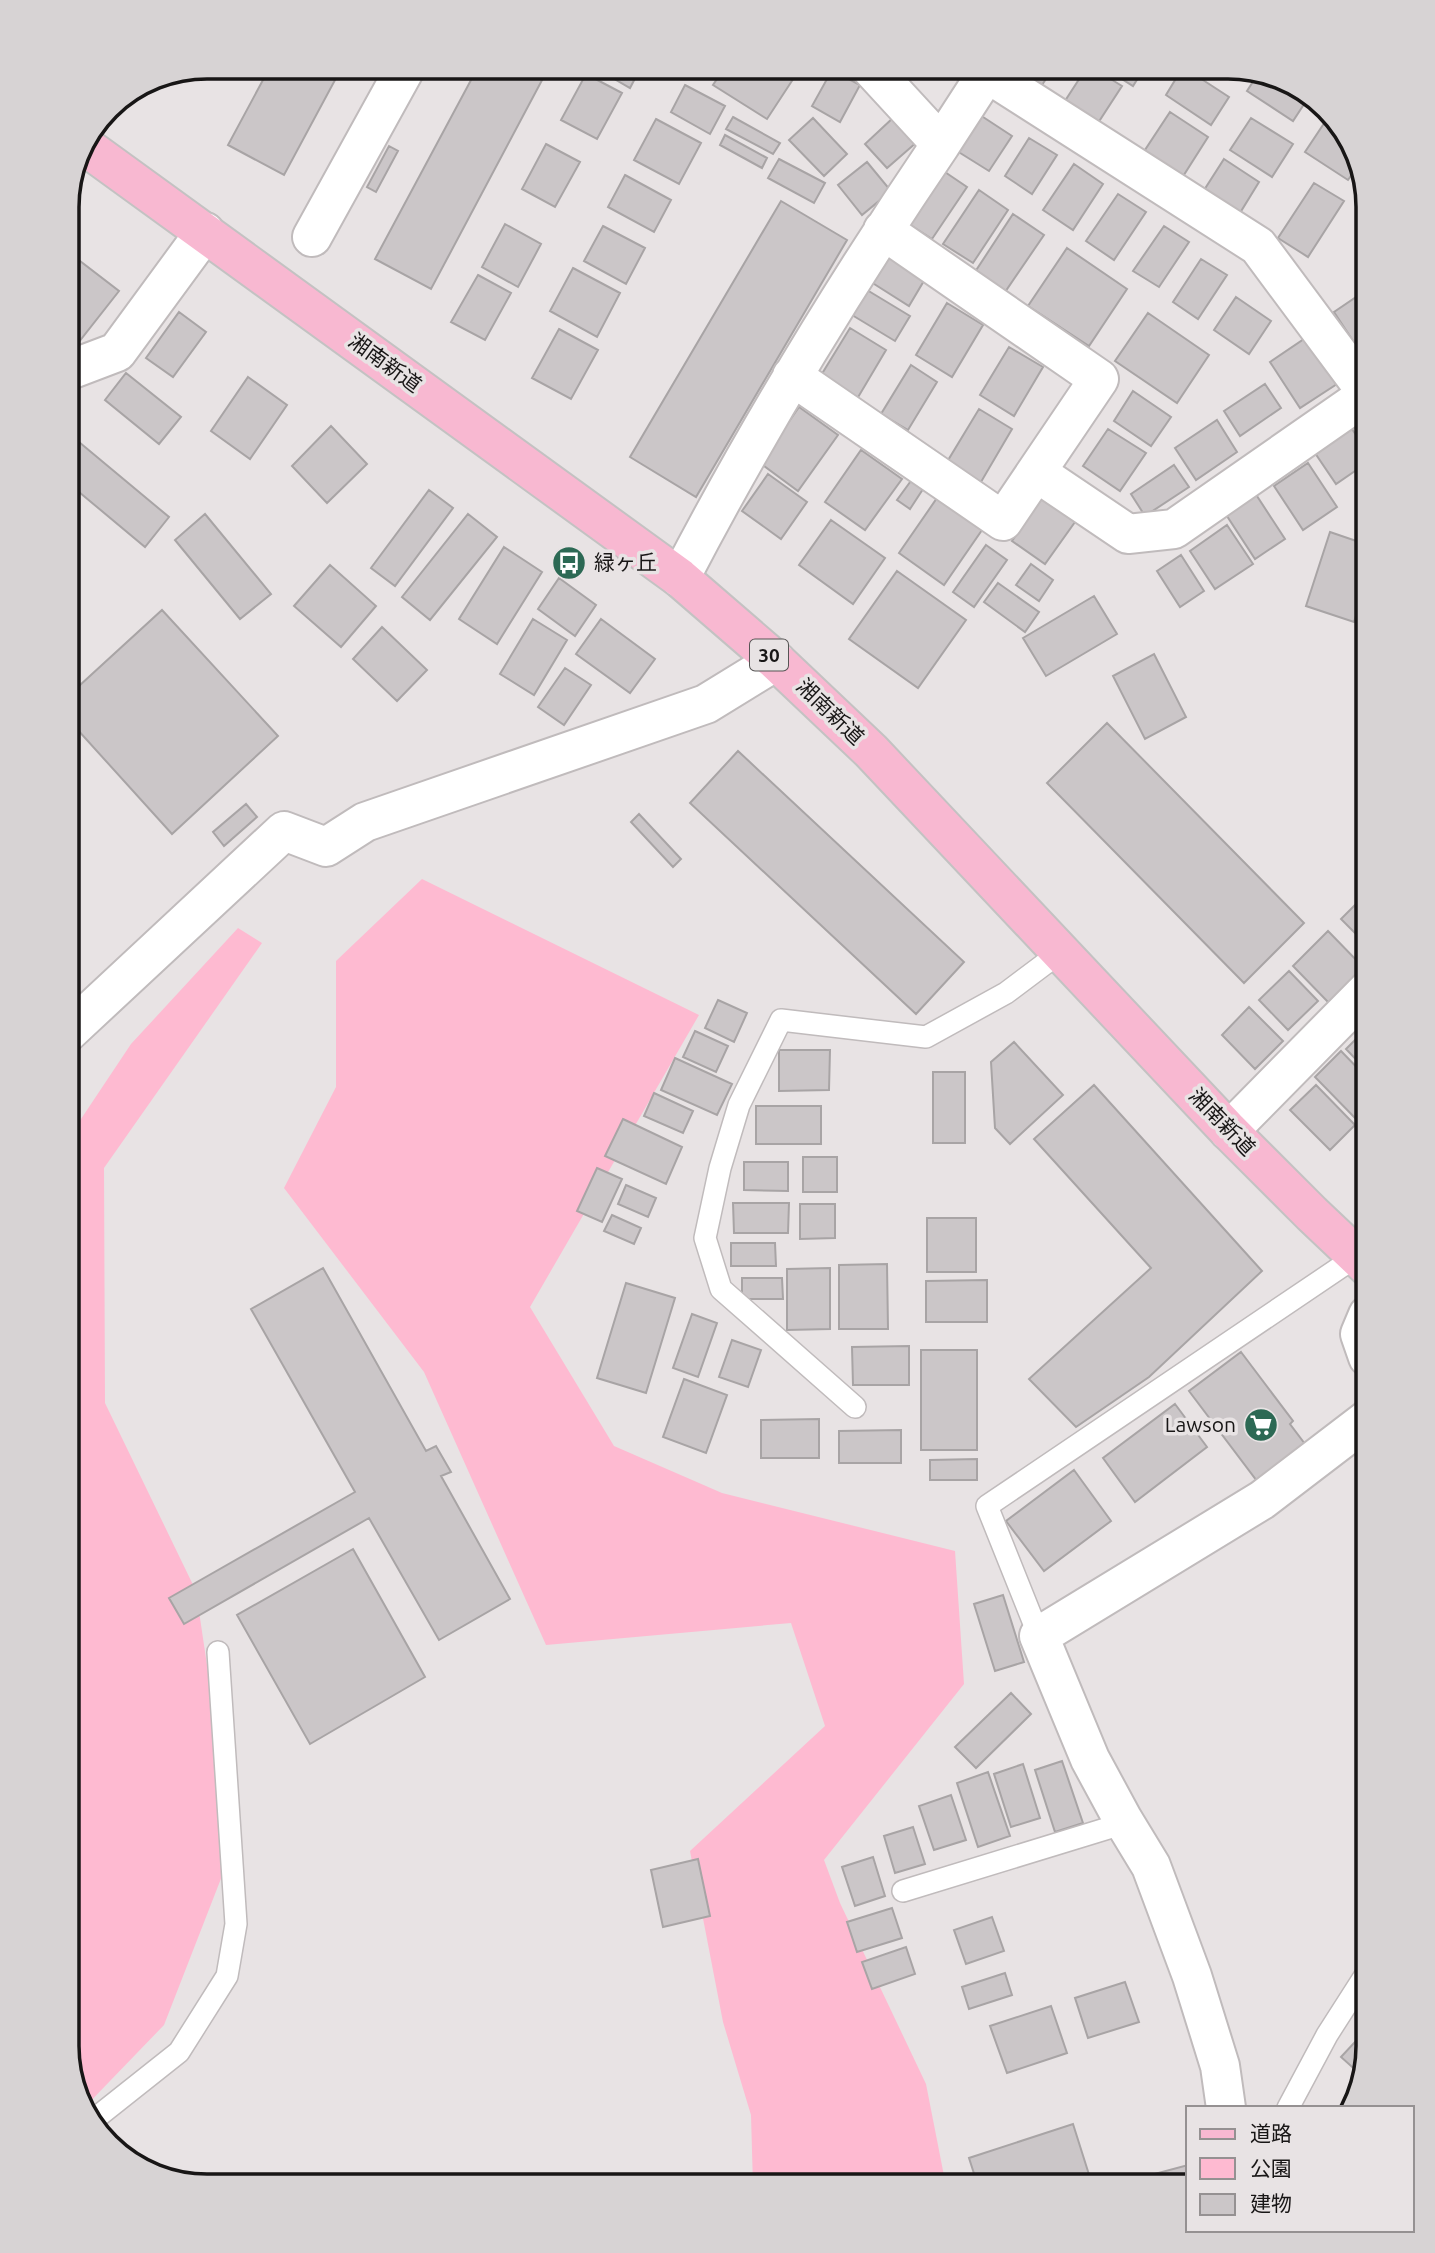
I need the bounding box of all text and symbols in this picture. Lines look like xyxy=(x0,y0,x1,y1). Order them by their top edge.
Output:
street label: 湘南新道 xyxy=(345,328,427,397)
bus stop icon: 緑ヶ丘 xyxy=(550,544,588,582)
place label: 緑ヶ丘 xyxy=(594,550,657,574)
road number: 30 xyxy=(750,640,788,670)
street label: 湘南新道 xyxy=(792,673,869,749)
street label: 湘南新道 xyxy=(1185,1083,1261,1160)
supermarket icon: Lawson xyxy=(1242,1406,1280,1444)
place label: Lawson xyxy=(1165,1412,1236,1436)
legend xyxy=(1186,2106,1414,2232)
text: 道路 xyxy=(1250,2121,1292,2145)
text: 公園 xyxy=(1250,2156,1292,2180)
text: 建物 xyxy=(1250,2191,1292,2215)

